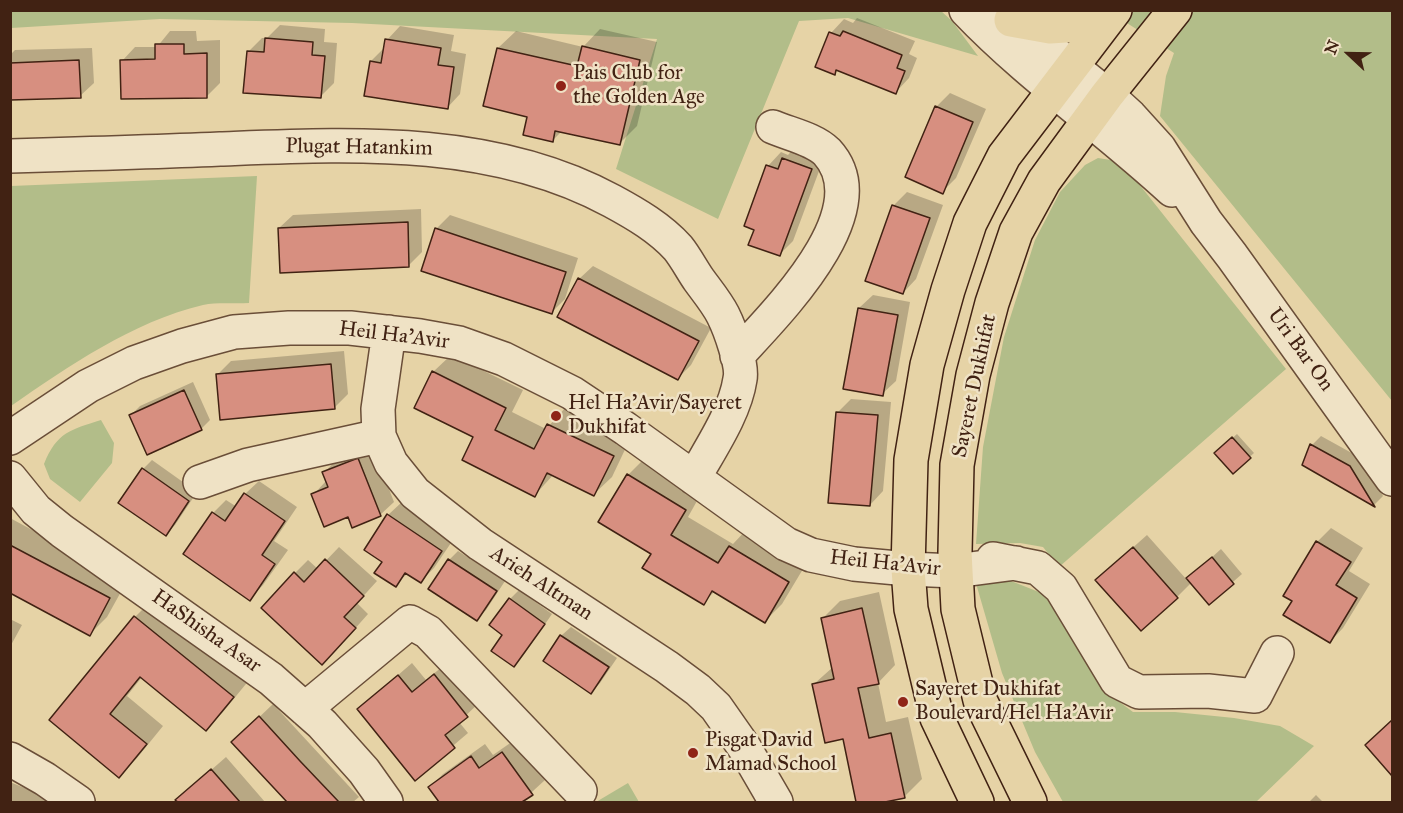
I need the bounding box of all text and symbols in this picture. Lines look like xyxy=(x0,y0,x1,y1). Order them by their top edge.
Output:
north arrow xyxy=(1319,24,1379,84)
text: N xyxy=(1320,37,1343,57)
place label: Pais Club for the Golden Age xyxy=(573,61,705,111)
marker: Pais Club for the Golden Age xyxy=(554,79,568,93)
street label: Plugat Hatankim xyxy=(285,134,433,162)
street label: Uri Bar On xyxy=(1261,303,1339,397)
street label: Sayeret Dukhifat xyxy=(948,312,1002,460)
street label: Heil Ha'Avir xyxy=(337,317,451,355)
place label: Hel Ha'Avir/Sayeret Dukhifat xyxy=(568,391,742,441)
marker: Hel Ha'Avir/Sayeret Dukhifat xyxy=(549,409,563,423)
street label: Arieh Altman xyxy=(485,541,597,627)
street label: Heil Ha'Avir xyxy=(828,546,942,582)
street label: HaShisha Asar xyxy=(146,585,266,679)
place label: Sayeret Dukhifat Boulevard/Hel Ha'Avir xyxy=(915,677,1113,727)
marker: Sayeret Dukhifat Boulevard/Hel Ha'Avir xyxy=(896,695,910,709)
place label: Pisgat David Mamad School xyxy=(705,728,837,778)
marker: Pisgat David Mamad School xyxy=(686,746,700,760)

